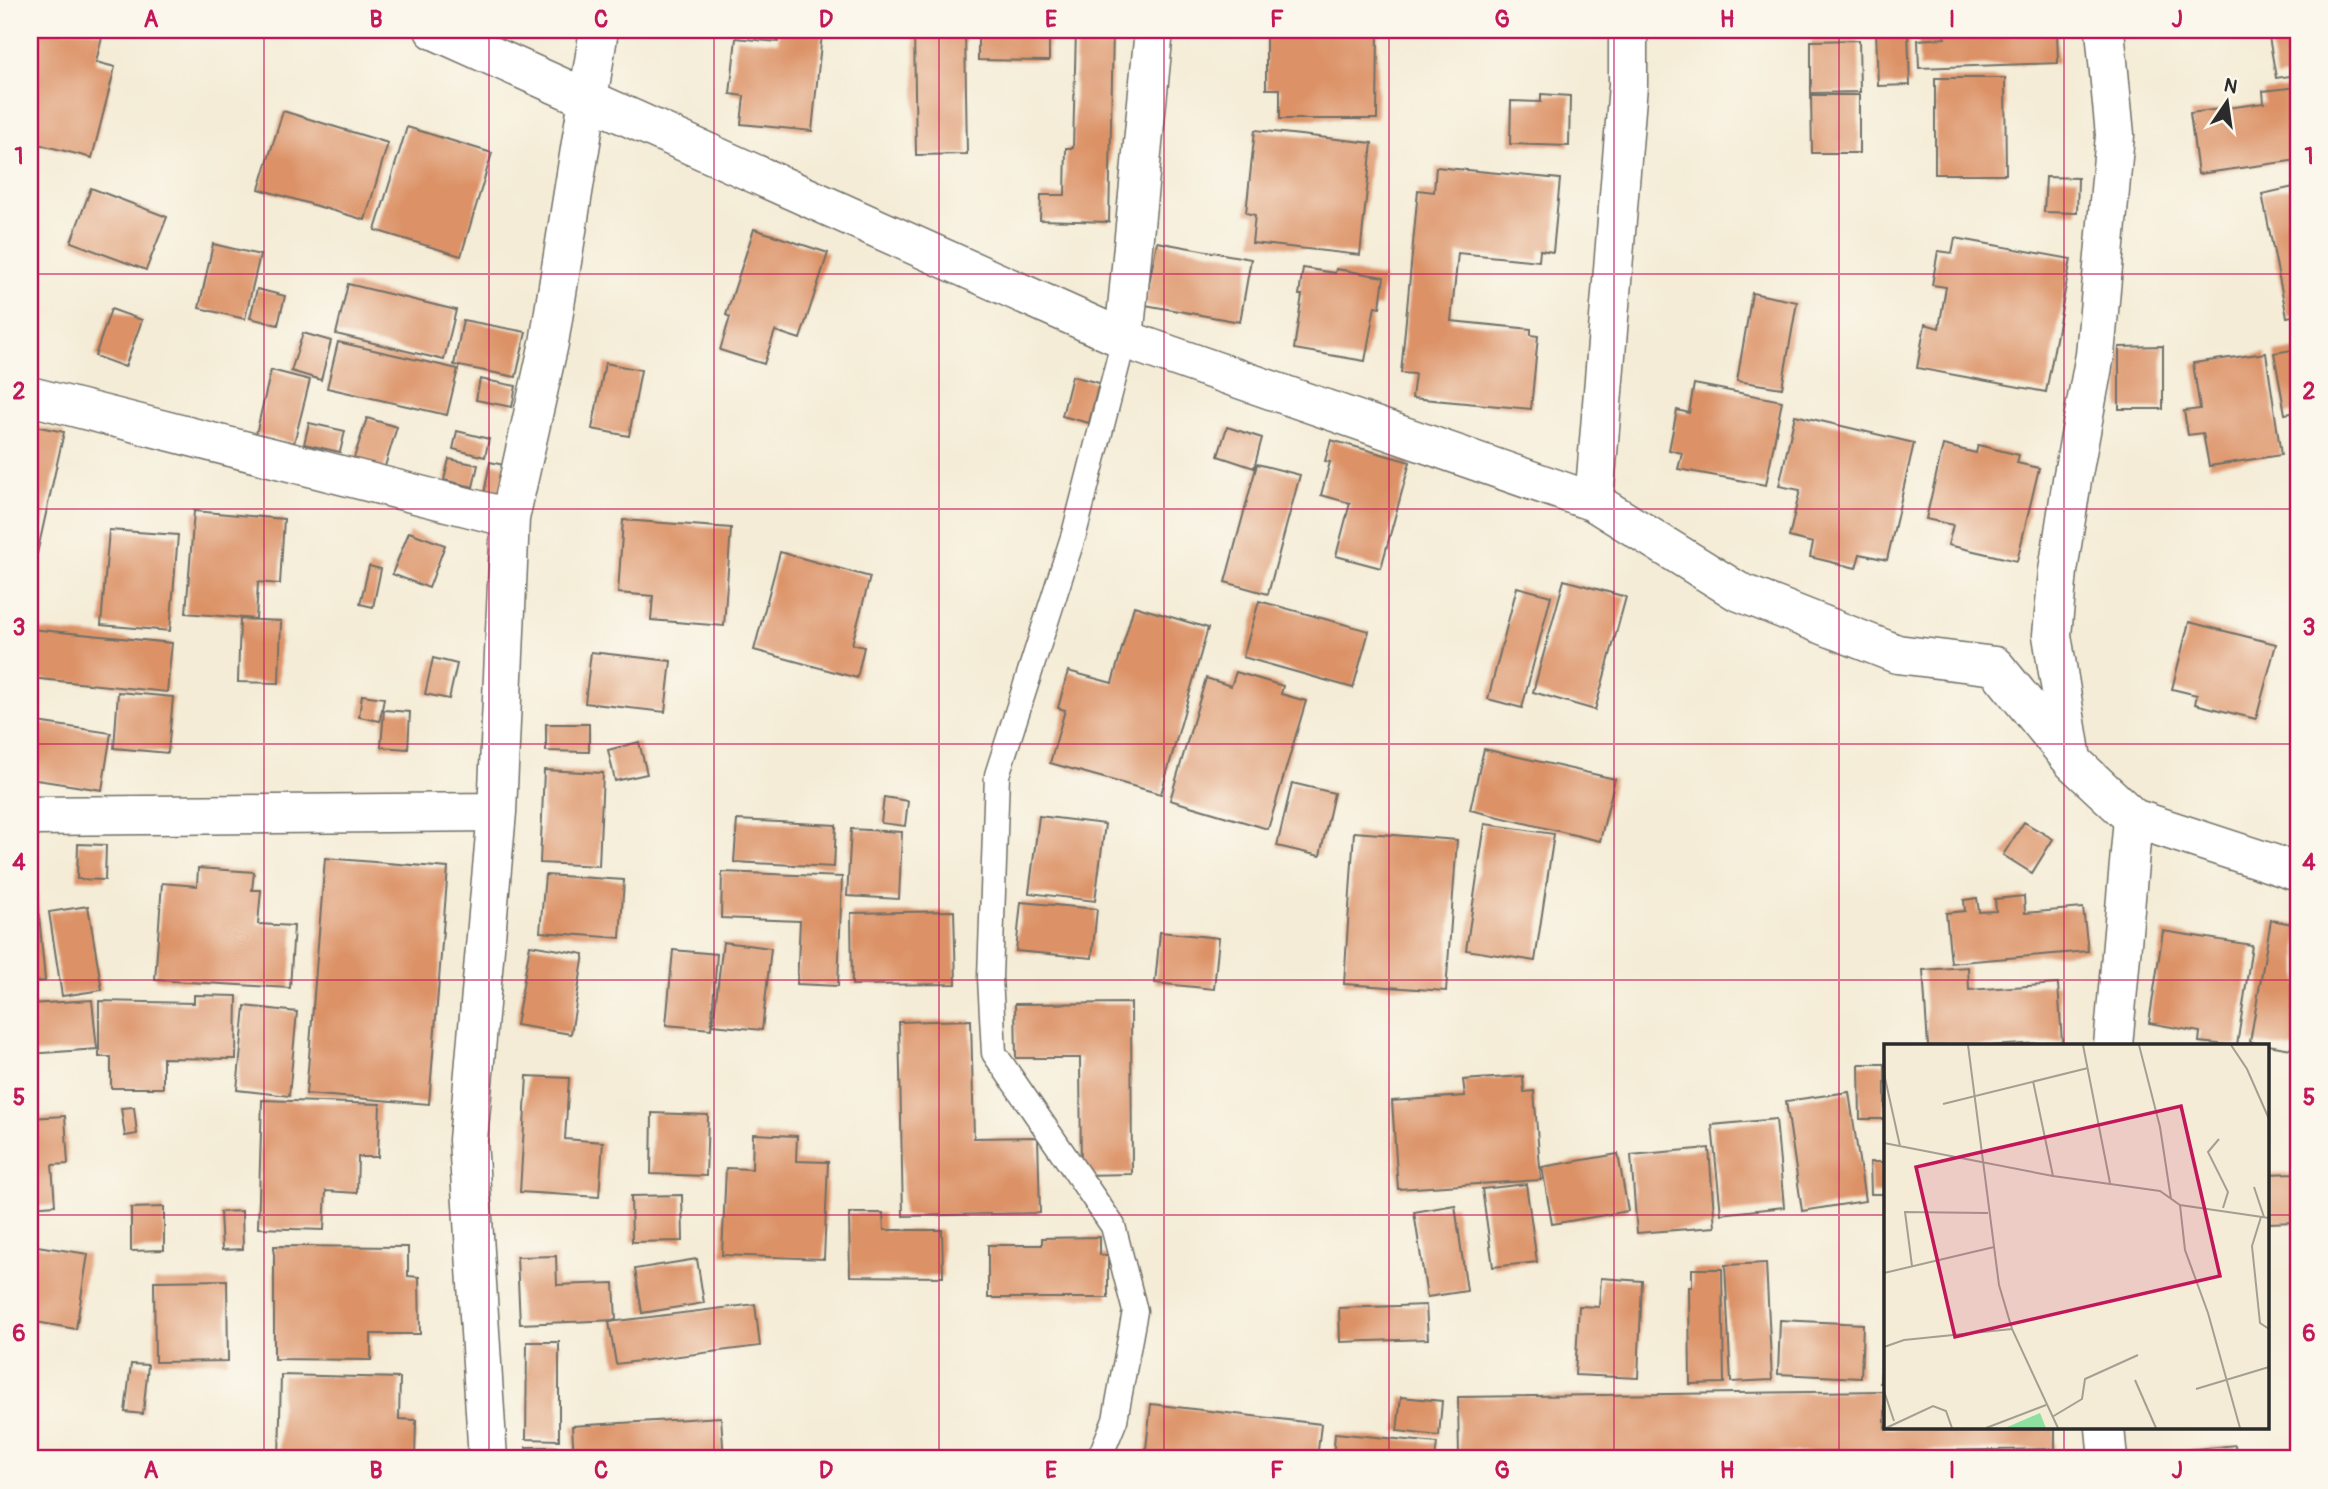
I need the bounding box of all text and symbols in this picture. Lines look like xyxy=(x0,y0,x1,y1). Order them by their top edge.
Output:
text: A xyxy=(144,5,159,34)
text: B xyxy=(369,5,383,34)
text: C xyxy=(594,5,608,34)
text: D xyxy=(819,5,833,34)
text: E xyxy=(1045,5,1057,34)
text: F xyxy=(1270,5,1284,34)
text: G xyxy=(1494,5,1510,34)
text: H xyxy=(1720,5,1734,34)
text: I xyxy=(1949,5,1955,34)
text: J xyxy=(2171,5,2183,34)
north arrow xyxy=(2192,66,2262,136)
text: N xyxy=(2222,73,2240,100)
text: 1 xyxy=(15,142,24,171)
text: 1 xyxy=(2305,142,2314,171)
text: 2 xyxy=(13,377,26,406)
text: 2 xyxy=(2303,377,2316,406)
text: 3 xyxy=(13,613,25,642)
text: 3 xyxy=(2303,613,2315,642)
text: 4 xyxy=(12,848,26,877)
text: 4 xyxy=(2302,848,2316,877)
inset map xyxy=(1884,1044,2268,1430)
text: 5 xyxy=(13,1083,25,1112)
text: 5 xyxy=(2303,1083,2315,1112)
text: 6 xyxy=(12,1319,26,1348)
text: 6 xyxy=(2302,1319,2316,1348)
text: A xyxy=(144,1456,159,1485)
text: B xyxy=(369,1456,383,1485)
text: C xyxy=(594,1456,608,1485)
text: D xyxy=(819,1456,833,1485)
text: E xyxy=(1045,1456,1057,1485)
text: F xyxy=(1270,1456,1284,1485)
text: G xyxy=(1494,1456,1510,1485)
text: H xyxy=(1720,1456,1734,1485)
text: I xyxy=(1949,1456,1955,1485)
text: J xyxy=(2171,1456,2183,1485)

